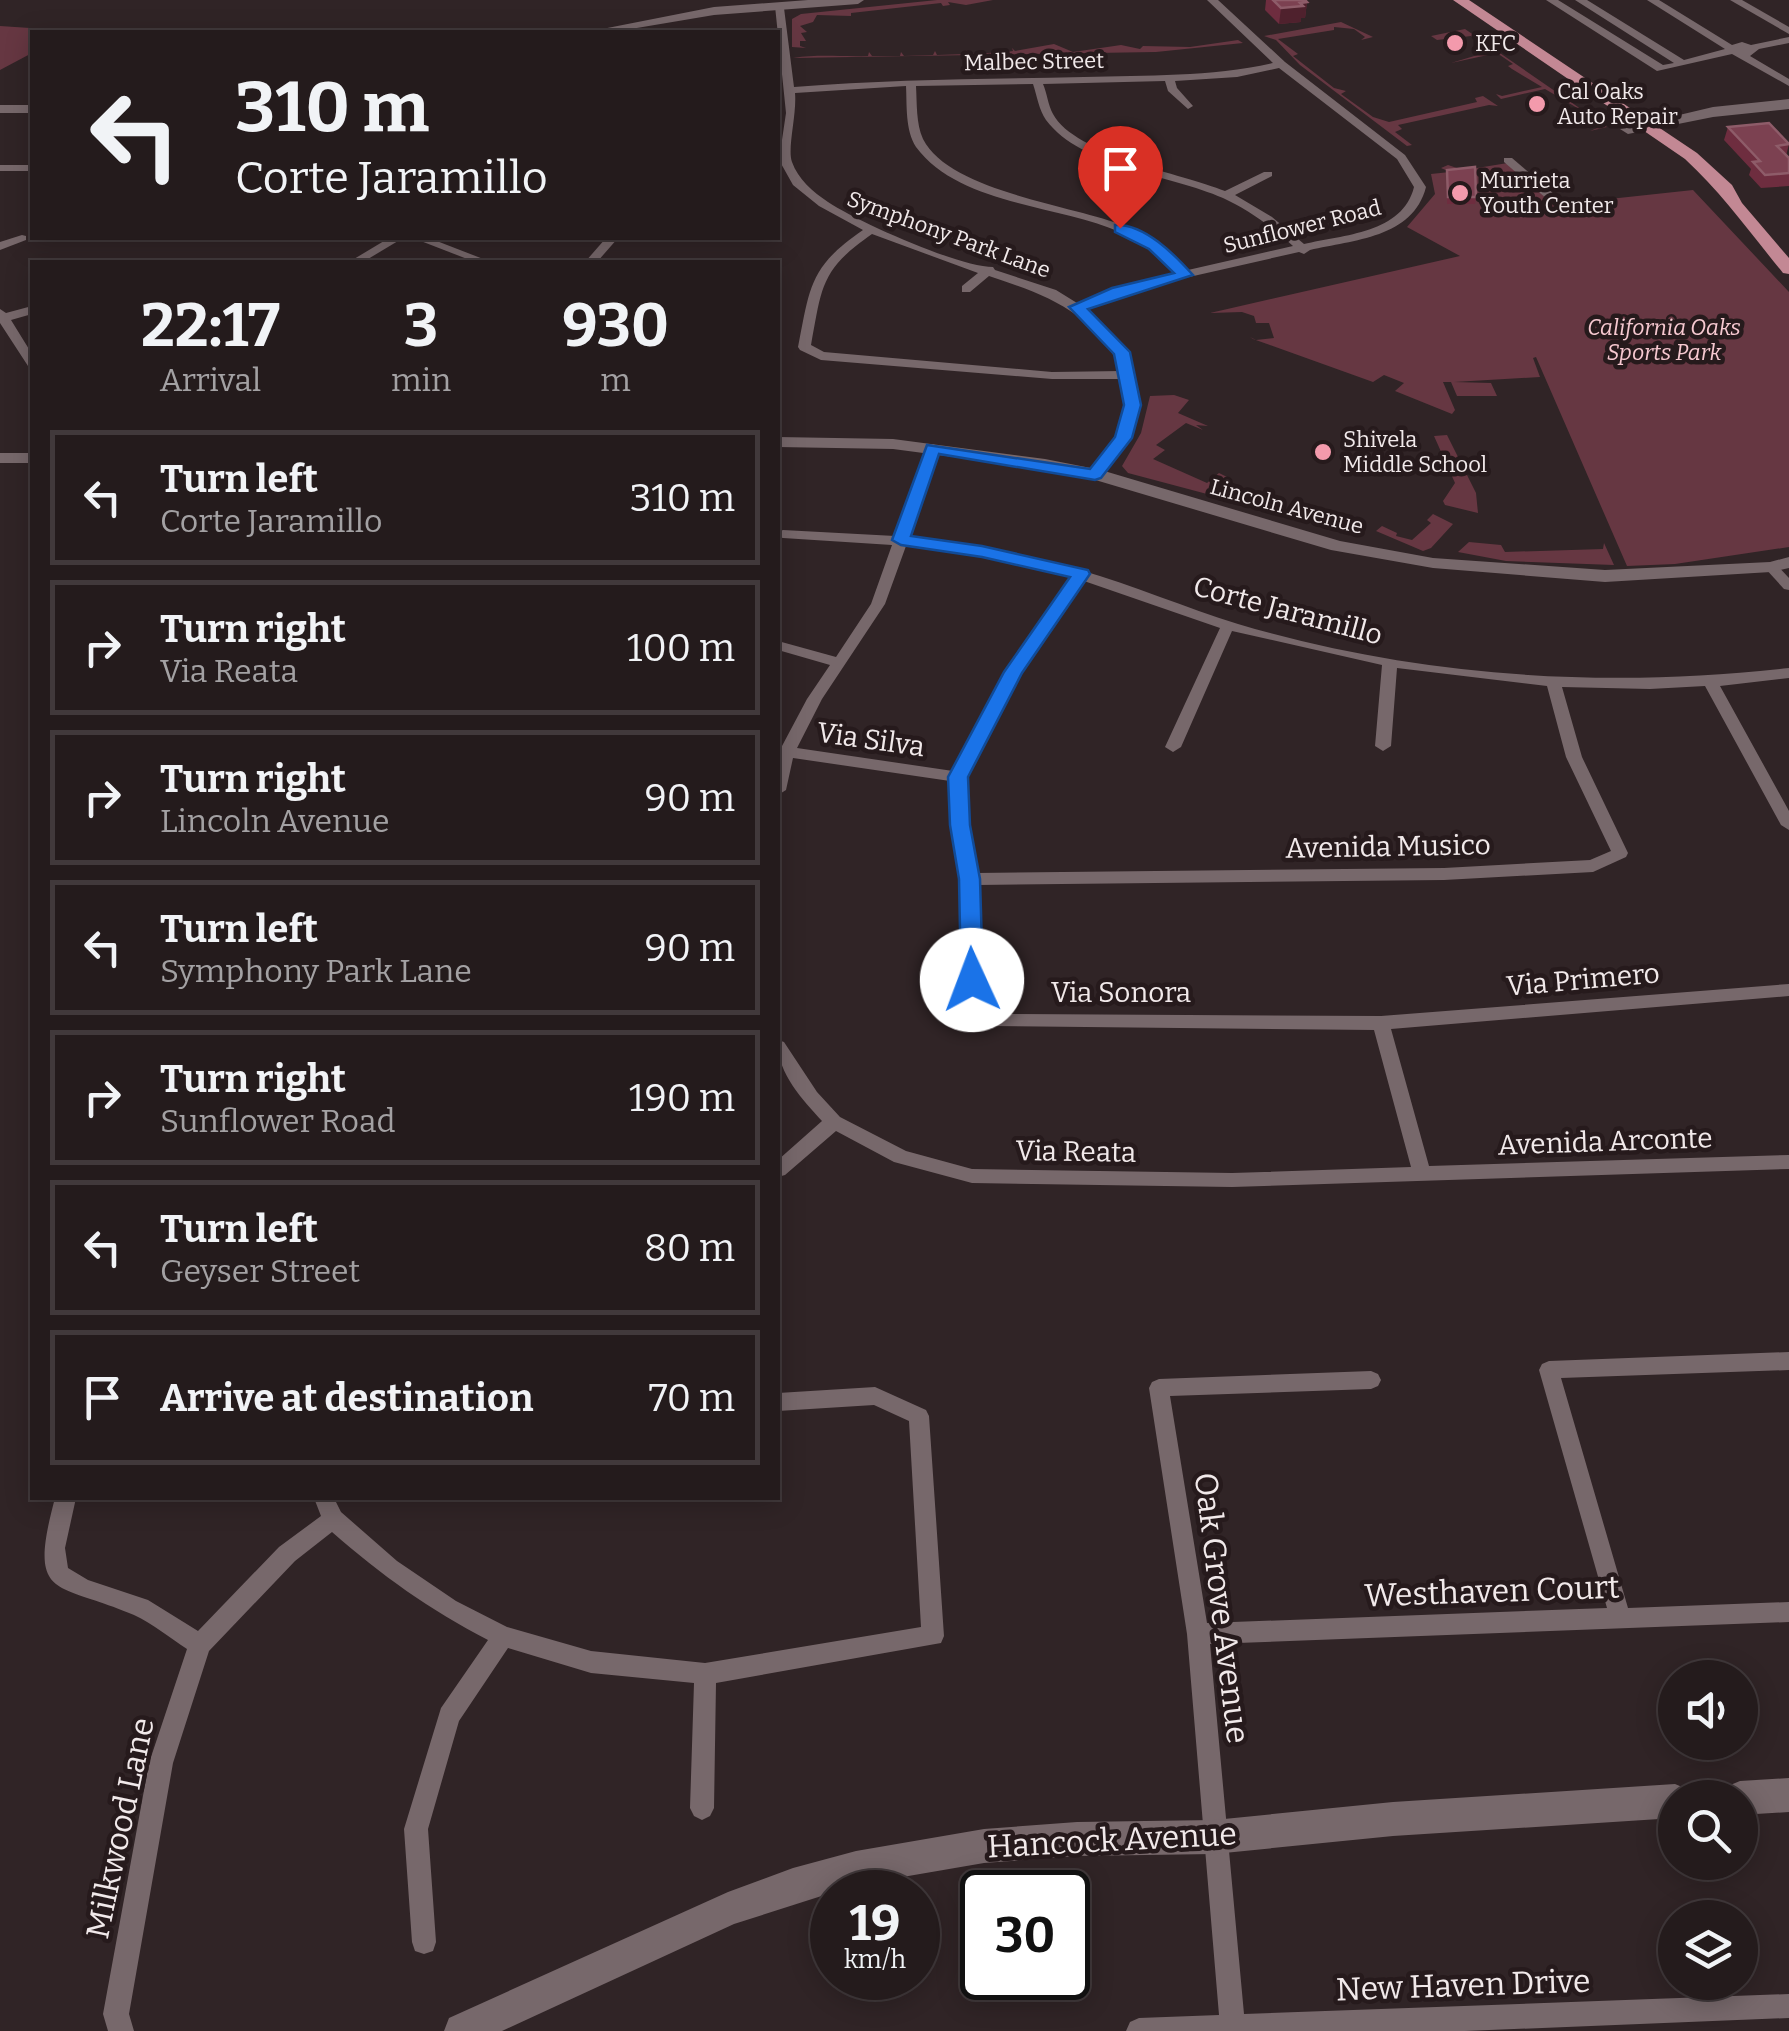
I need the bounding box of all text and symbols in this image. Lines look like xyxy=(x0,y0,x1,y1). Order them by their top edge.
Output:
place label: KFC xyxy=(1475,30,1516,57)
marker: KFC xyxy=(1444,32,1466,54)
street label: Malbec Street xyxy=(964,47,1104,76)
text: 310 m xyxy=(235,66,429,150)
icon: left xyxy=(70,70,200,200)
place label: Cal Oaks Auto Repair xyxy=(1557,78,1678,130)
marker: Cal Oaks Auto Repair xyxy=(1526,93,1548,115)
pin xyxy=(1078,126,1163,229)
icon: arrive xyxy=(1093,141,1148,196)
text: Corte Jaramillo xyxy=(235,151,548,205)
place label: Murrieta Youth Center xyxy=(1480,167,1614,219)
marker: Murrieta Youth Center xyxy=(1449,182,1471,204)
street label: Symphony Park Lane xyxy=(844,185,1054,284)
street label: Sunflower Road xyxy=(1220,194,1384,259)
text: 22:17 xyxy=(141,290,280,362)
text: 3 xyxy=(404,290,438,362)
text: 930 xyxy=(562,290,669,362)
park label: California Oaks Sports Park xyxy=(1587,314,1741,366)
text: Arrival xyxy=(160,361,261,399)
text: min xyxy=(391,361,451,399)
text: m xyxy=(600,361,631,399)
place label: Shivela Middle School xyxy=(1343,426,1487,478)
marker: Shivela Middle School xyxy=(1312,441,1334,463)
text: Turn left xyxy=(160,456,318,502)
icon: left xyxy=(75,470,130,525)
street label: Lincoln Avenue xyxy=(1207,473,1367,540)
text: 310 m xyxy=(630,475,735,521)
text: Corte Jaramillo xyxy=(160,502,382,540)
street label: Corte Jaramillo xyxy=(1190,569,1386,652)
text: Turn right xyxy=(160,606,346,652)
icon: right xyxy=(75,620,130,675)
text: 100 m xyxy=(627,625,735,671)
text: Via Reata xyxy=(160,652,298,690)
street label: Via Silva xyxy=(815,716,927,763)
text: Turn right xyxy=(160,756,346,802)
icon: right xyxy=(75,770,130,825)
text: 90 m xyxy=(645,775,735,821)
text: Lincoln Avenue xyxy=(160,802,390,840)
street label: Avenida Musico xyxy=(1285,828,1491,865)
text: Turn left xyxy=(160,906,318,952)
icon: left xyxy=(75,920,130,975)
text: 90 m xyxy=(645,925,735,971)
position arrow xyxy=(920,928,1024,1032)
text: Symphony Park Lane xyxy=(160,952,472,990)
street label: Via Primero xyxy=(1505,956,1661,1003)
street label: Via Sonora xyxy=(1051,976,1191,1009)
text: Turn right xyxy=(160,1056,346,1102)
icon: right xyxy=(75,1070,130,1125)
text: 190 m xyxy=(629,1075,735,1121)
text: Sunflower Road xyxy=(160,1102,395,1140)
street label: Avenida Arconte xyxy=(1497,1121,1713,1162)
street label: Via Reata xyxy=(1015,1134,1137,1169)
text: Turn left xyxy=(160,1206,318,1252)
icon: left xyxy=(75,1220,130,1275)
text: 80 m xyxy=(644,1225,735,1271)
text: Geyser Street xyxy=(160,1252,360,1290)
icon: arrive xyxy=(75,1370,130,1425)
text: Arrive at destination xyxy=(160,1375,533,1421)
text: 70 m xyxy=(648,1375,735,1421)
street label: Oak Grove Avenue xyxy=(1187,1470,1257,1746)
street label: Westhaven Court xyxy=(1364,1568,1621,1614)
map controls xyxy=(1658,1660,1758,2000)
button: sound xyxy=(1658,1660,1758,1760)
street label: Milkwood Lane xyxy=(78,1714,162,1942)
button: search xyxy=(1658,1780,1758,1880)
street label: Hancock Avenue xyxy=(986,1814,1238,1866)
speed limit sign: 30 xyxy=(960,1870,1090,2000)
text: 19 xyxy=(849,1893,901,1953)
button: layers xyxy=(1658,1900,1758,2000)
text: km/h xyxy=(844,1945,906,1975)
street label: New Haven Drive xyxy=(1335,1962,1591,2008)

